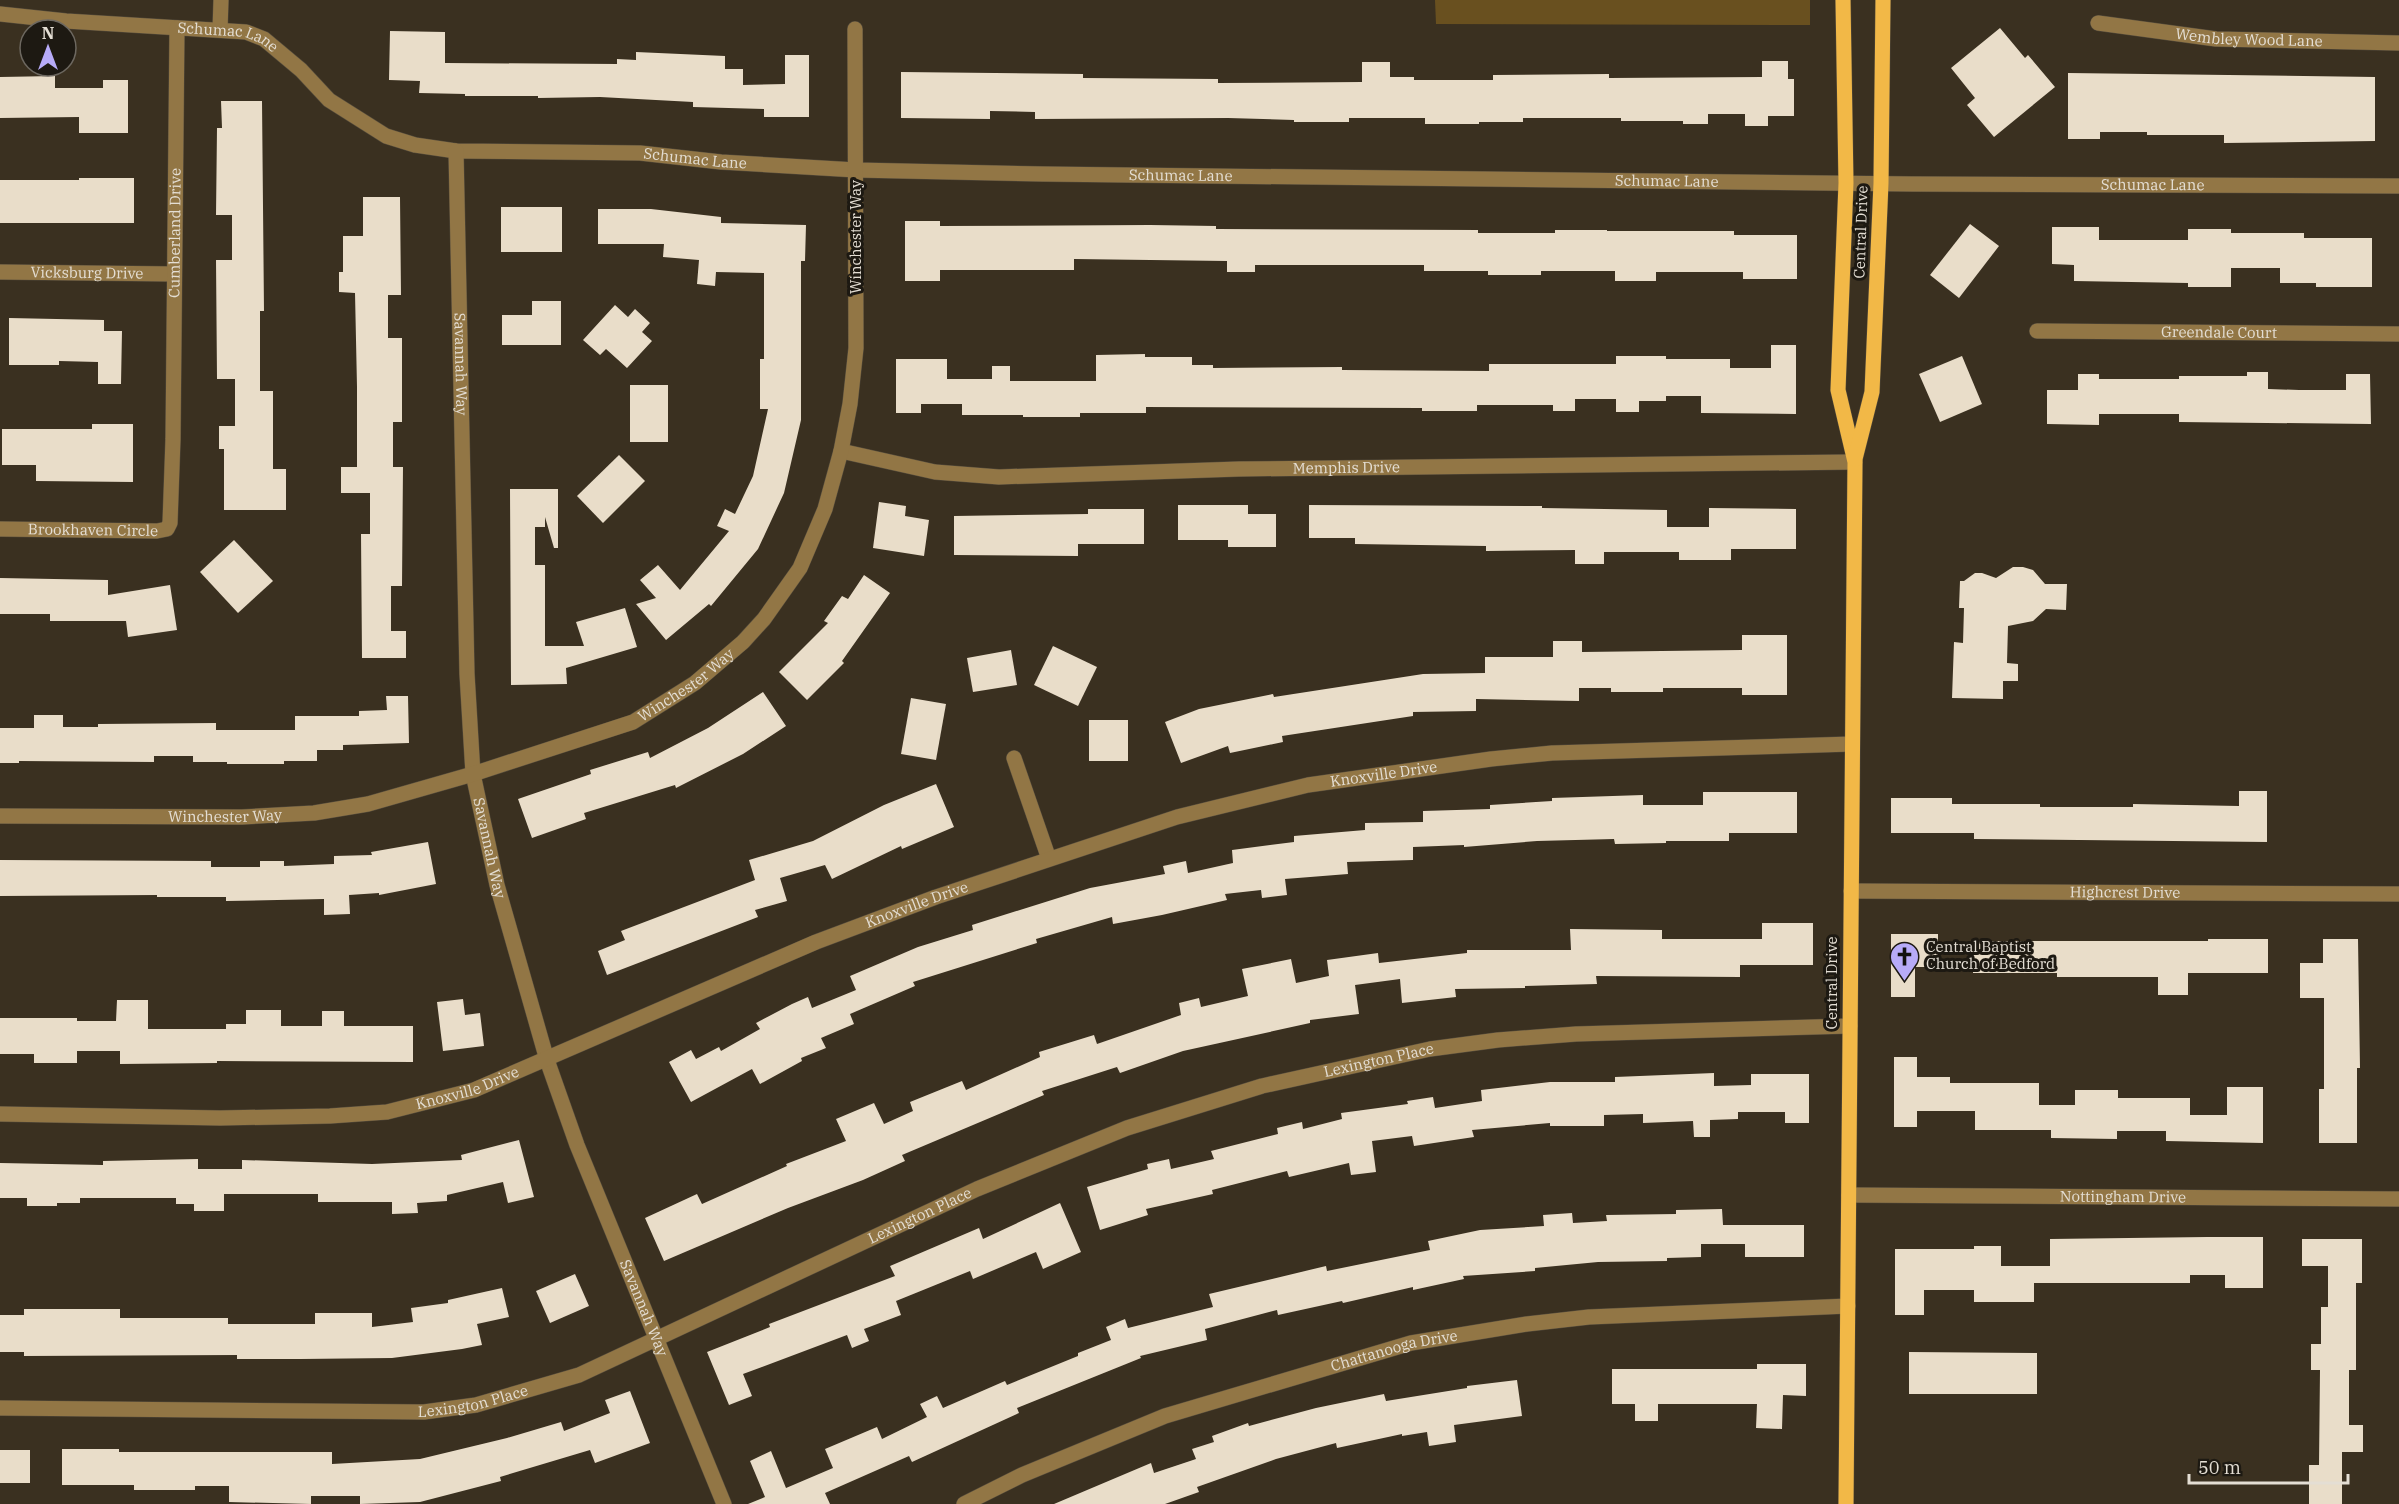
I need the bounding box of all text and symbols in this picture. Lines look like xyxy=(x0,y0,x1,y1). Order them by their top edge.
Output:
north arrow xyxy=(18,18,78,78)
street label: Schumac Lane xyxy=(177,18,283,56)
text: N xyxy=(42,23,54,43)
street label: Wembley Wood Lane xyxy=(2174,24,2323,50)
street label: Schumac Lane xyxy=(643,143,747,173)
street label: Schumac Lane xyxy=(1129,165,1233,185)
street label: Cumberland Drive xyxy=(164,168,185,298)
street label: Schumac Lane xyxy=(1615,171,1719,191)
street label: Schumac Lane xyxy=(2101,175,2205,194)
street label: Winchester Way xyxy=(846,180,865,294)
street label: Central Drive xyxy=(1849,185,1872,279)
street label: Vicksburg Drive xyxy=(31,262,143,283)
street label: Savannah Way xyxy=(450,312,472,416)
street label: Greendale Court xyxy=(2161,322,2277,342)
street label: Memphis Drive xyxy=(1293,457,1400,477)
street label: Brookhaven Circle xyxy=(28,519,158,540)
street label: Winchester Way xyxy=(634,644,738,726)
street label: Knoxville Drive xyxy=(1329,757,1438,791)
street label: Savannah Way xyxy=(469,796,510,900)
street label: Winchester Way xyxy=(168,805,283,826)
street label: Knoxville Drive xyxy=(863,877,970,932)
street label: Highcrest Drive xyxy=(2070,882,2180,902)
street label: Central Drive xyxy=(1822,936,1841,1030)
place label: Central Baptist Church of Bedford xyxy=(1926,937,2055,973)
church icon: Central Baptist Church of Bedford xyxy=(1889,940,1921,982)
street label: Lexington Place xyxy=(1322,1038,1436,1081)
street label: Knoxville Drive xyxy=(413,1062,522,1113)
street label: Lexington Place xyxy=(865,1183,975,1248)
street label: Nottingham Drive xyxy=(2060,1187,2186,1206)
street label: Savannah Way xyxy=(616,1257,672,1359)
street label: Chattanooga Drive xyxy=(1328,1326,1459,1375)
street label: Lexington Place xyxy=(418,1380,530,1421)
scale bar xyxy=(2189,1447,2348,1485)
text: 50 m xyxy=(2198,1456,2241,1479)

